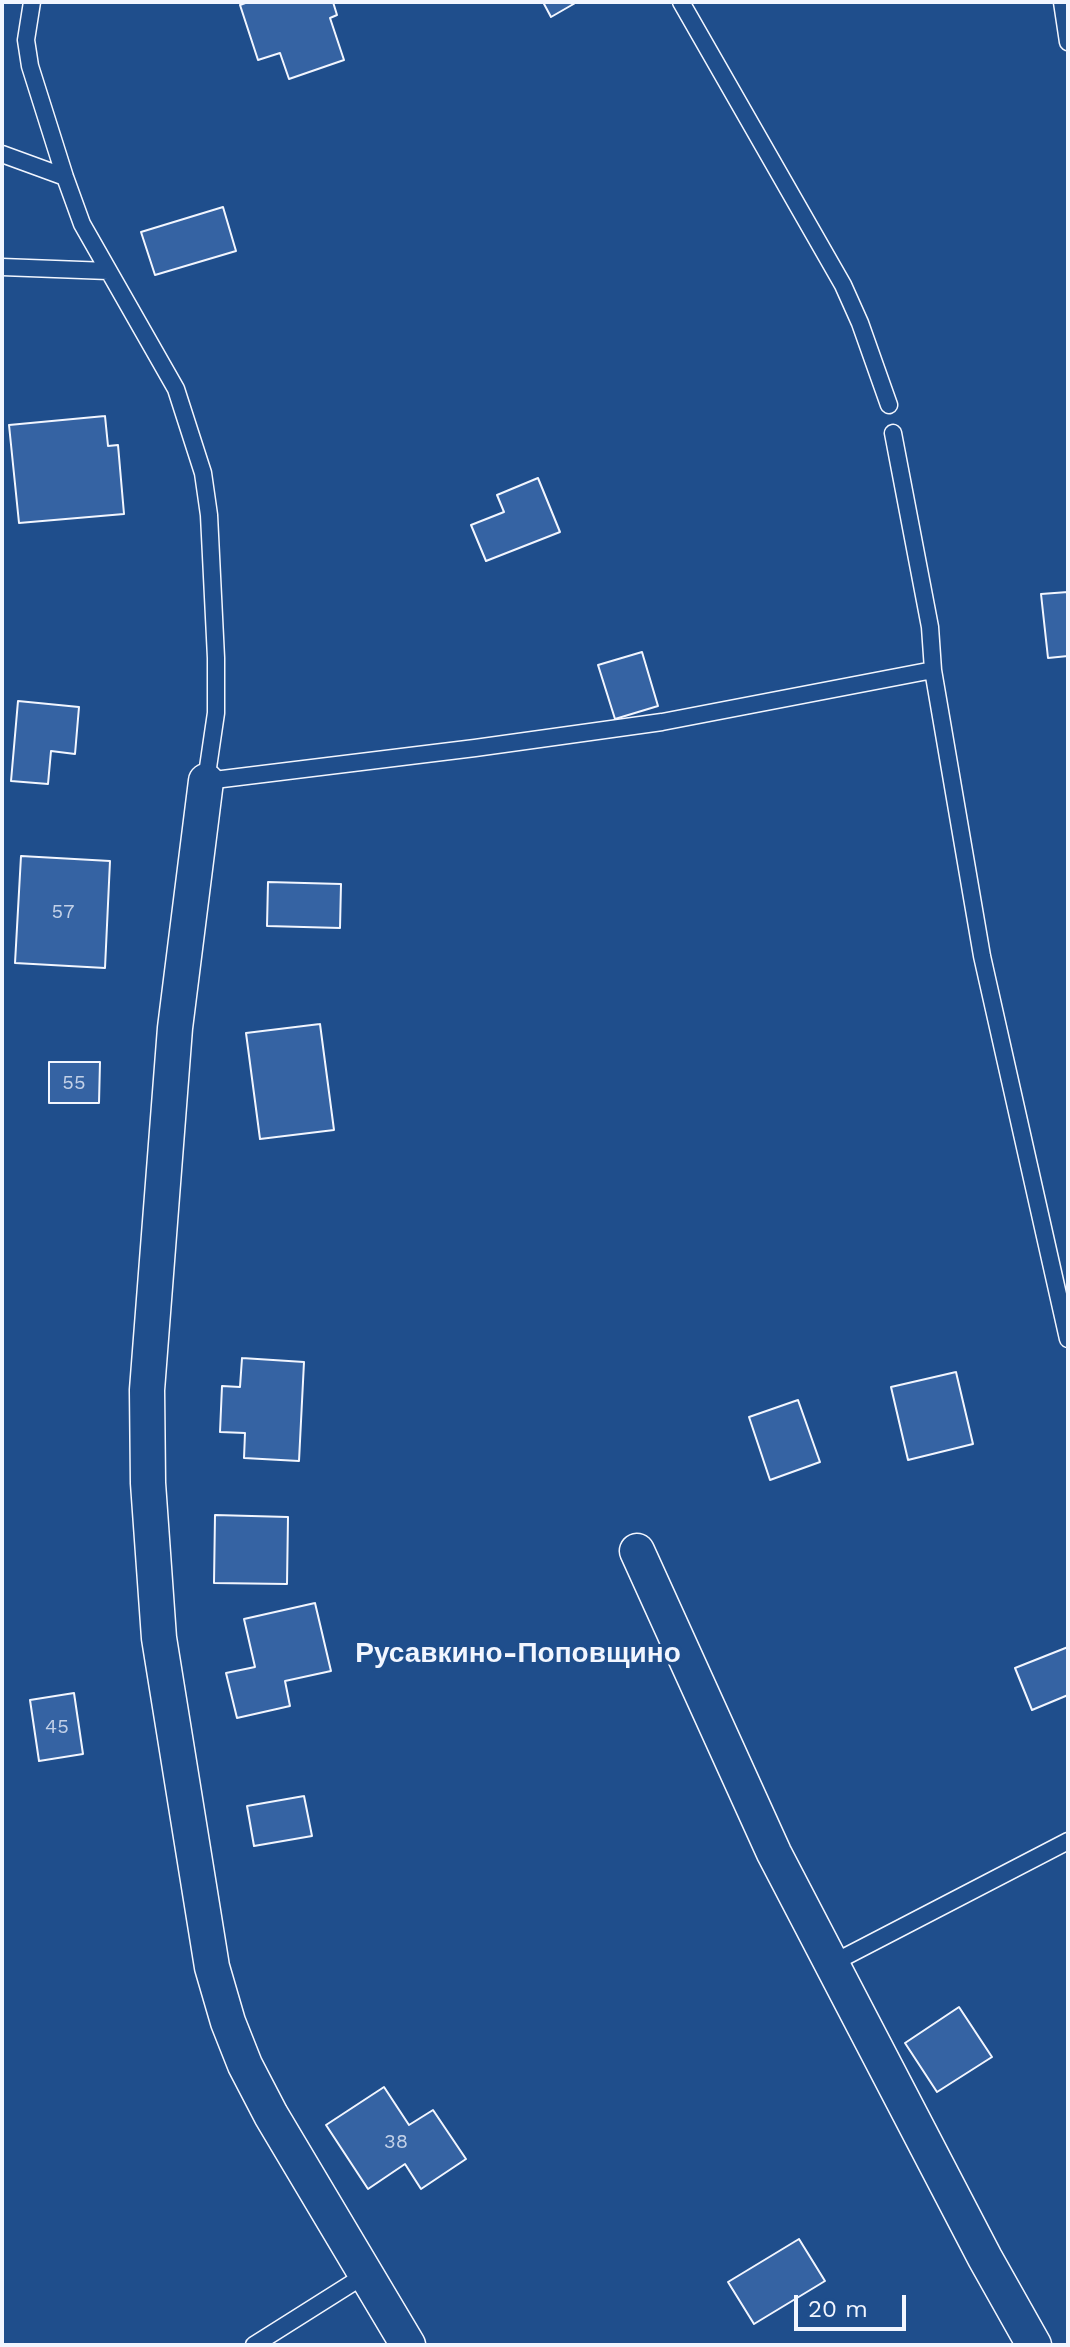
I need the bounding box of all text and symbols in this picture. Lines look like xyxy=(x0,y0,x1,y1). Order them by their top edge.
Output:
house number: 57 xyxy=(52,900,74,924)
house number: 55 xyxy=(62,1071,86,1095)
district label: Русавкино-Поповщино xyxy=(355,1637,681,1671)
house number: 45 xyxy=(45,1715,69,1739)
house number: 38 xyxy=(384,2130,408,2154)
scale bar xyxy=(798,2279,910,2329)
text: 20 m xyxy=(808,2295,868,2323)

